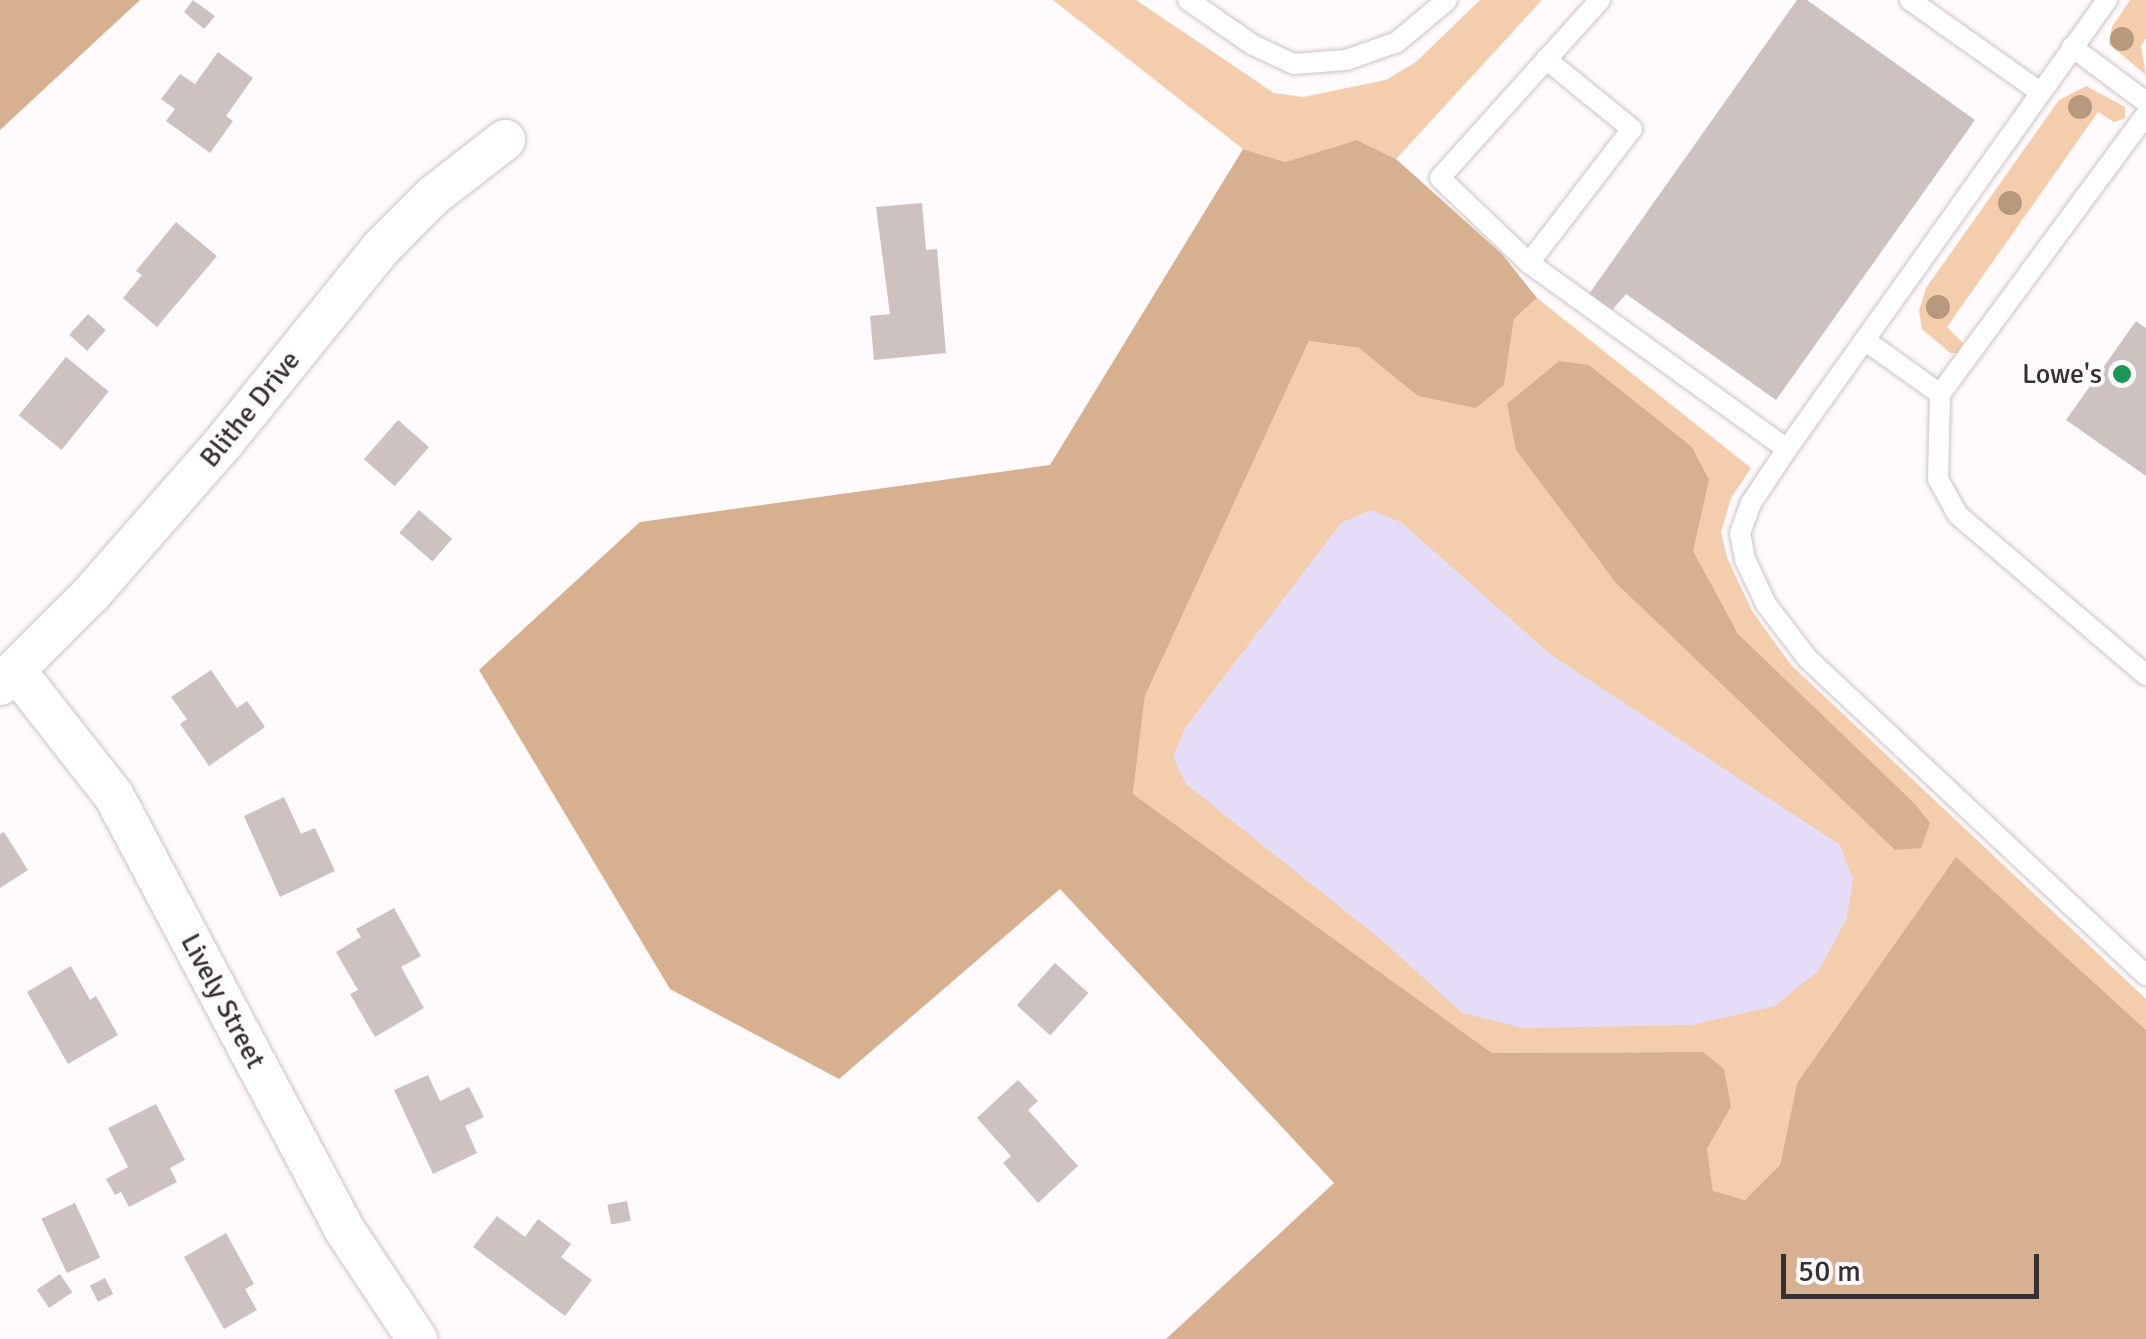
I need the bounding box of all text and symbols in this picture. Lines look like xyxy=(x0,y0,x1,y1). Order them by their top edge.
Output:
street label: Blithe Drive xyxy=(193,344,307,474)
place label: Lowe's xyxy=(2022,357,2102,391)
marker: Lowe's xyxy=(2111,363,2133,385)
street label: Lively Street xyxy=(173,928,273,1074)
scale bar xyxy=(1786,1234,2044,1296)
text: 50 m xyxy=(1798,1253,1861,1290)

